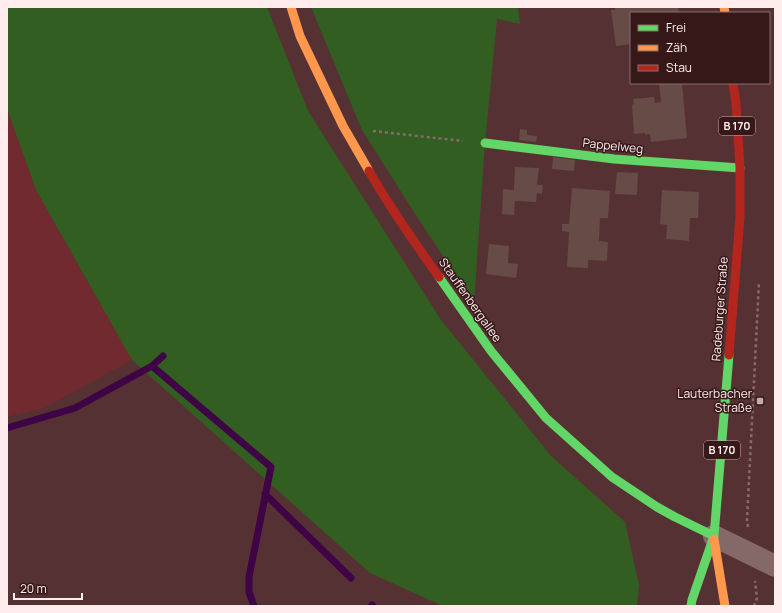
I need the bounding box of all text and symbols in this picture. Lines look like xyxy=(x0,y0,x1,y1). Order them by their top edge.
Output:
legend xyxy=(630,12,770,84)
text: Frei xyxy=(666,19,686,36)
text: Zäh xyxy=(666,39,687,56)
text: Stau xyxy=(666,59,692,76)
road number: B 170 xyxy=(719,117,755,135)
street label: Pappelweg xyxy=(582,134,644,157)
street label: Stauffenbergallee xyxy=(435,254,506,345)
street label: Radeburger Straße xyxy=(707,256,732,362)
place label: Lauterbacher Straße xyxy=(677,385,753,416)
marker: Lauterbacher Straße xyxy=(755,396,765,406)
road number: B 170 xyxy=(704,441,740,459)
scale bar xyxy=(14,575,82,601)
text: 20 m xyxy=(20,580,47,597)

